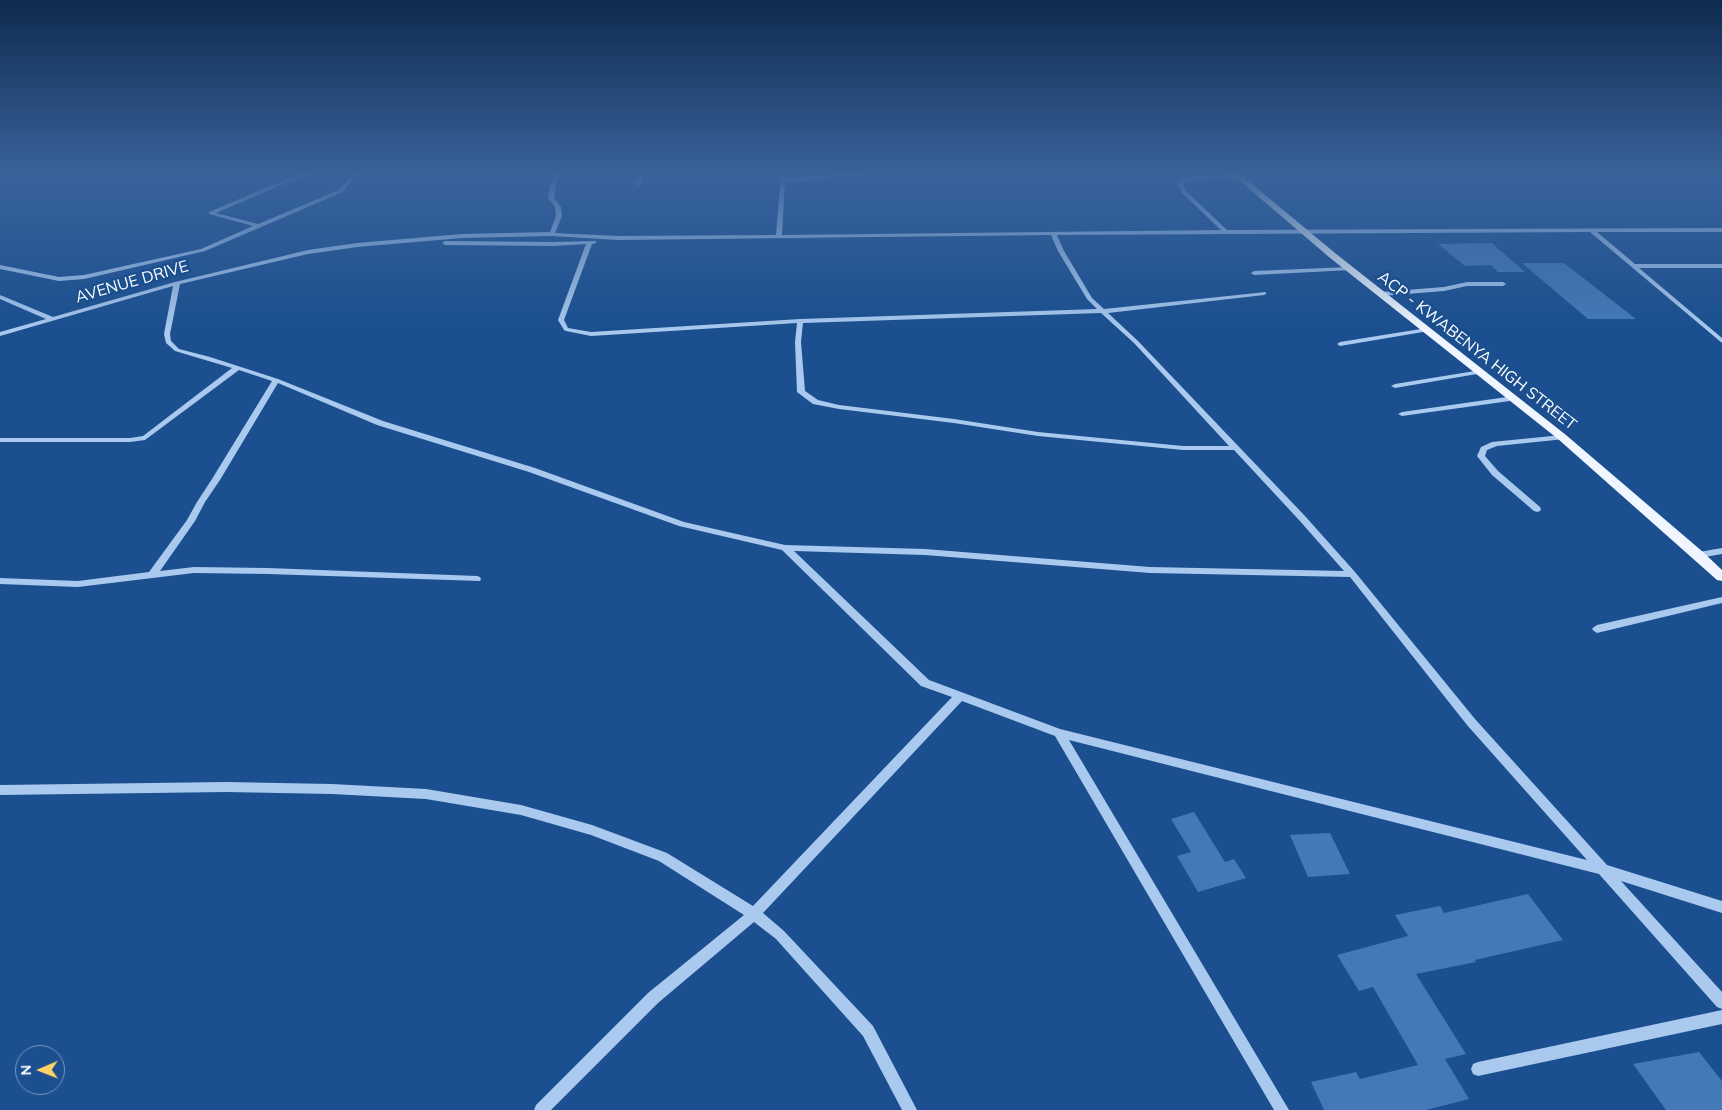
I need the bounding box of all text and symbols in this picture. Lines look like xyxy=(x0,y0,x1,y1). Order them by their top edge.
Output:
street label: AVENUE DRIVE xyxy=(73,257,191,307)
street label: ACP - KWABENYA HIGH STREET xyxy=(1374,267,1580,435)
north arrow xyxy=(15,1045,65,1095)
text: N xyxy=(17,1065,35,1076)

